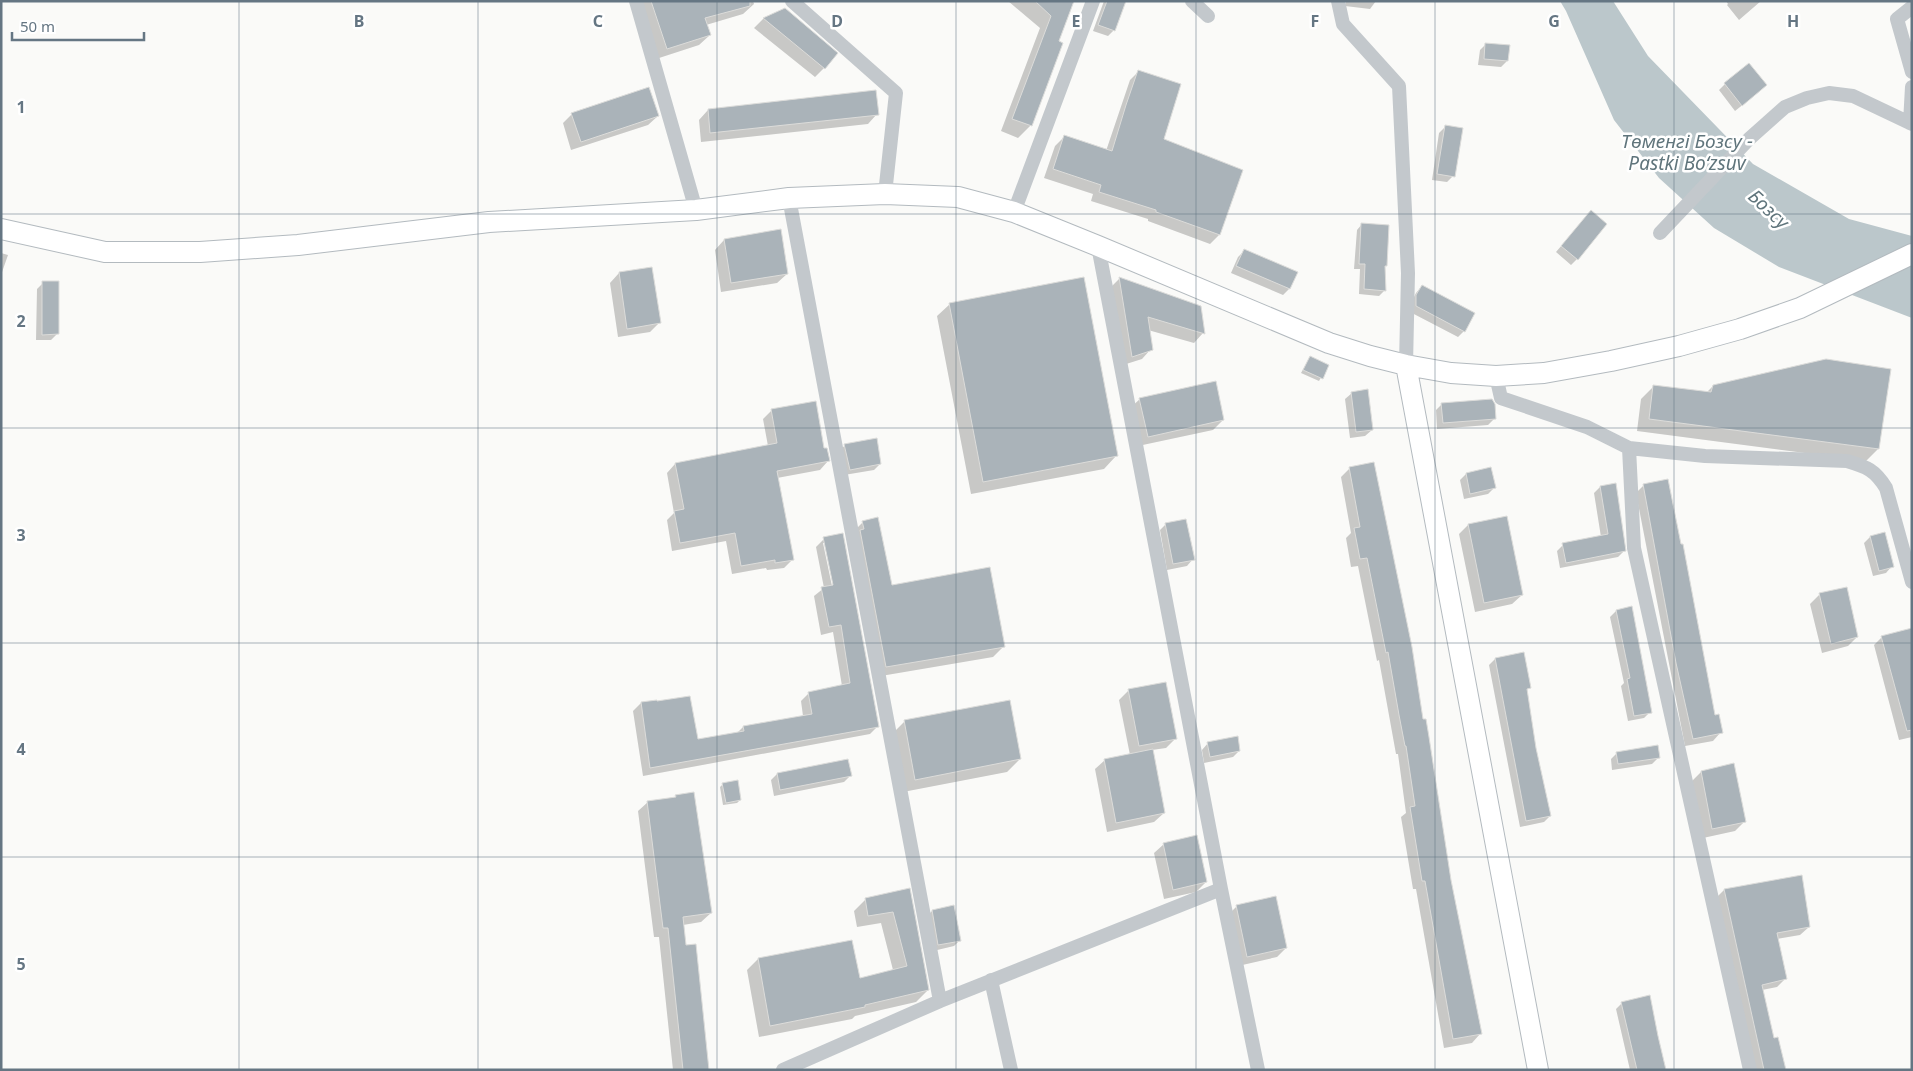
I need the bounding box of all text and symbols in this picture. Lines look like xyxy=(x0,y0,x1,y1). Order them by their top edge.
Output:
scale bar xyxy=(12,10,145,42)
text: B xyxy=(354,10,364,32)
text: C xyxy=(593,10,603,32)
text: D xyxy=(831,10,843,32)
text: E xyxy=(1072,10,1081,32)
text: F xyxy=(1311,10,1319,32)
text: G xyxy=(1548,10,1560,32)
text: H xyxy=(1787,10,1799,32)
text: 50 m xyxy=(20,16,55,36)
text: 1 xyxy=(16,96,26,118)
water label: Төменгі Бозсу - Pastki Boʻzsuv xyxy=(1621,128,1753,176)
water label: Бозсу xyxy=(1743,183,1796,235)
text: 2 xyxy=(16,310,26,332)
text: 3 xyxy=(16,524,26,546)
text: 4 xyxy=(16,738,26,760)
text: 5 xyxy=(16,953,26,975)

